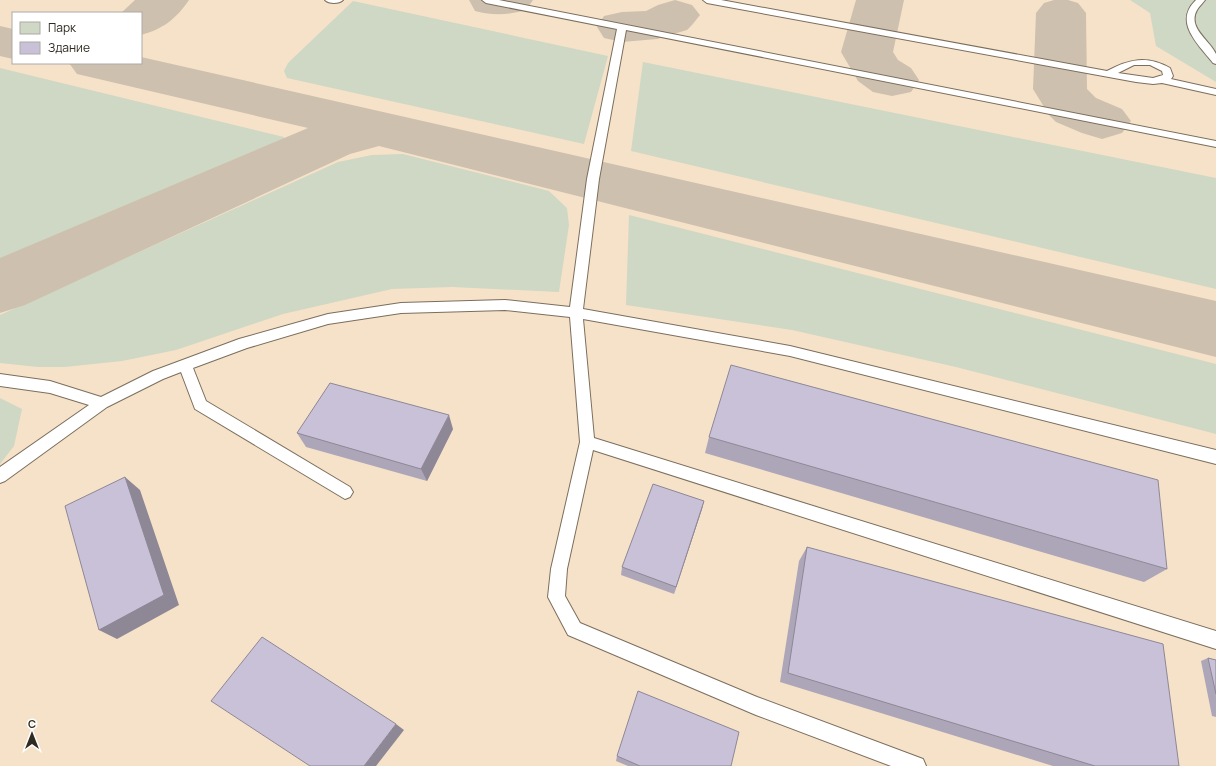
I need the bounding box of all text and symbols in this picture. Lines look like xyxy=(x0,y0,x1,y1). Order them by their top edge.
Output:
legend xyxy=(12,12,142,64)
text: Парк xyxy=(48,19,77,36)
text: Здание xyxy=(48,39,90,56)
north arrow xyxy=(12,714,52,754)
text: С xyxy=(28,716,36,731)

